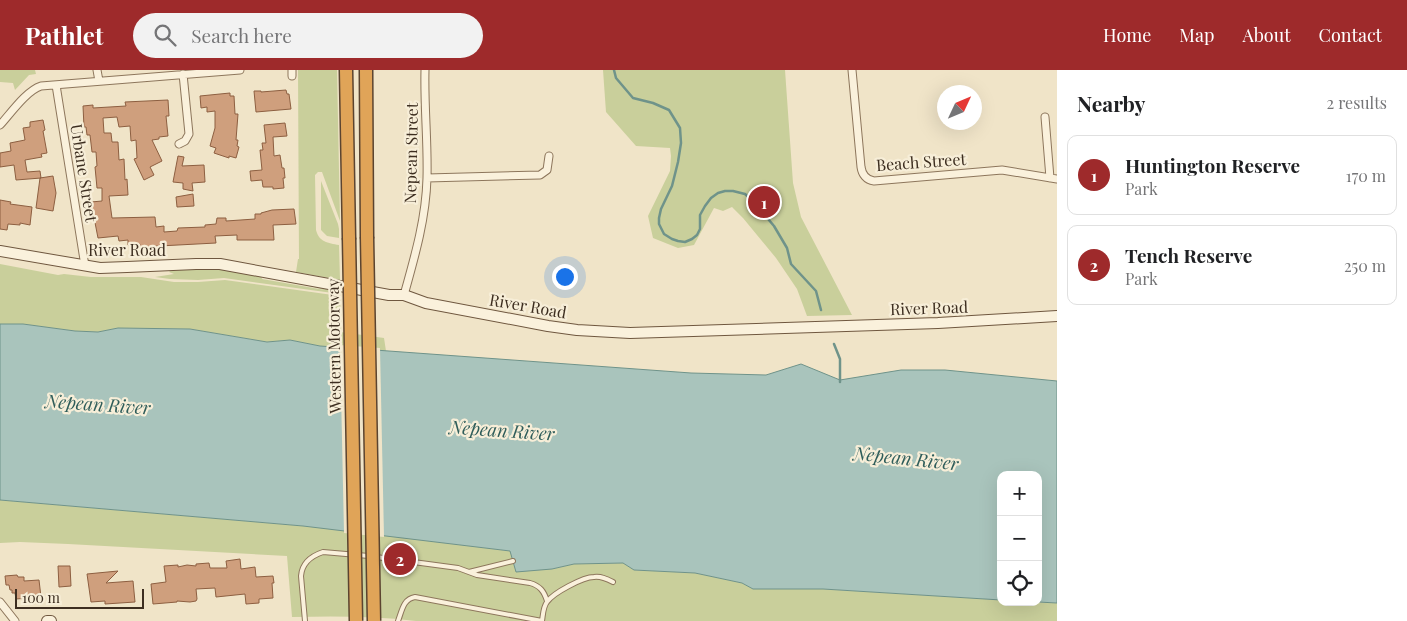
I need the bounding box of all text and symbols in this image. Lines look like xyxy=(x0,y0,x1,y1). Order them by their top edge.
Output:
search box xyxy=(133,13,483,58)
text: Pathlet xyxy=(25,19,103,51)
icon: search xyxy=(151,21,179,49)
text: Search here xyxy=(191,22,292,48)
text: Home xyxy=(1103,23,1151,47)
text: Map xyxy=(1179,23,1214,47)
text: About xyxy=(1242,23,1291,47)
text: Contact xyxy=(1319,23,1382,47)
north arrow xyxy=(937,85,982,130)
text: Nearby xyxy=(1077,89,1146,117)
text: 2 results xyxy=(1327,92,1387,113)
street label: Nepean Street xyxy=(399,102,422,204)
street label: Urbane Street xyxy=(66,122,103,224)
street label: Beach Street xyxy=(875,148,967,175)
text: Huntington Reserve xyxy=(1125,152,1300,178)
text: 1 xyxy=(1091,165,1097,186)
text: 170 m xyxy=(1346,165,1386,186)
text: Park xyxy=(1125,178,1158,199)
pin: 1 xyxy=(748,183,780,221)
street label: River Road xyxy=(88,239,166,260)
text: Tench Reserve xyxy=(1125,242,1252,268)
text: 2 xyxy=(1090,255,1098,276)
text: 250 m xyxy=(1344,255,1386,276)
your location xyxy=(552,264,578,290)
text: Park xyxy=(1125,268,1158,289)
street label: Western Motorway xyxy=(322,278,345,415)
street label: River Road xyxy=(488,288,568,323)
street label: River Road xyxy=(890,296,968,319)
water label: Nepean River xyxy=(43,388,153,420)
water label: Nepean River xyxy=(447,414,557,446)
water label: Nepean River xyxy=(851,440,961,476)
map controls xyxy=(997,471,1042,606)
button: + xyxy=(997,471,1042,516)
button: − xyxy=(997,516,1042,561)
pin: 2 xyxy=(384,540,416,578)
button: locate xyxy=(997,561,1042,606)
scale bar xyxy=(15,586,144,609)
text: 100 m xyxy=(22,588,60,607)

